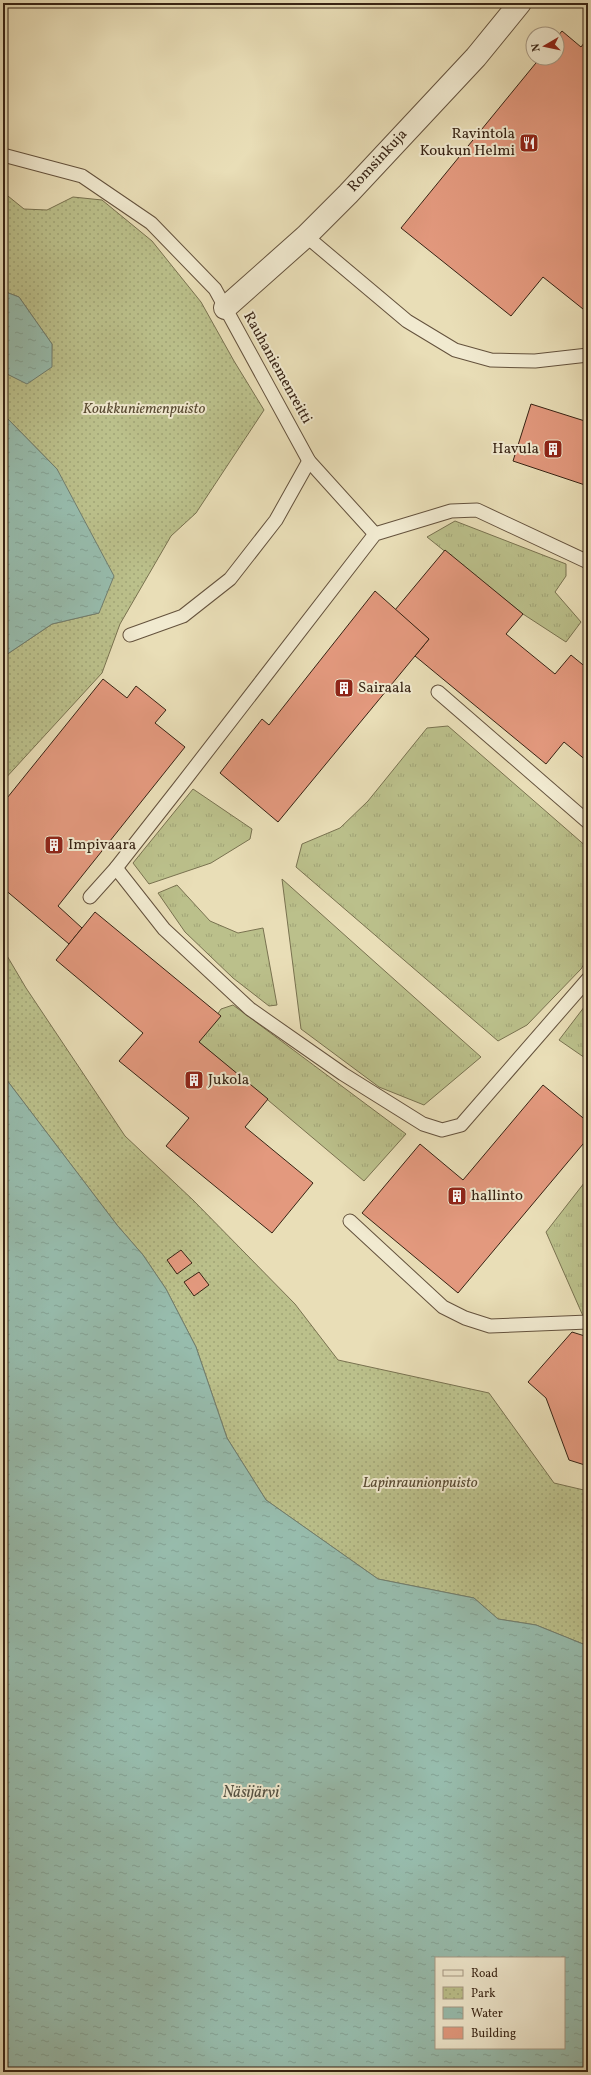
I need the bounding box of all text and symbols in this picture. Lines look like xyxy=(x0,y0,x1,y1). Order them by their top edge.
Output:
north arrow xyxy=(525,26,565,66)
text: N xyxy=(529,42,545,52)
place label: Ravintola Koukun Helmi xyxy=(420,124,515,162)
street label: Romsinkuja xyxy=(343,125,413,197)
restaurant icon: Ravintola Koukun Helmi xyxy=(518,132,540,154)
street label: Rauhaniemenreitti xyxy=(237,308,317,428)
park label: Koukkuniemenpuisto xyxy=(83,399,205,420)
building icon: Havula xyxy=(542,438,564,460)
place label: Havula xyxy=(492,439,539,460)
building icon: Sairaala xyxy=(333,677,355,699)
place label: Sairaala xyxy=(358,678,411,699)
building icon: Impivaara xyxy=(43,834,65,856)
place label: Impivaara xyxy=(68,835,136,856)
building icon: Jukola xyxy=(183,1069,205,1091)
place label: Jukola xyxy=(208,1070,249,1091)
building icon: hallinto xyxy=(446,1185,468,1207)
place label: hallinto xyxy=(471,1186,523,1207)
park label: Lapinraunionpuisto xyxy=(362,1473,478,1494)
water label: Näsijärvi xyxy=(223,1782,280,1804)
legend xyxy=(435,1957,565,2049)
text: Road xyxy=(471,1966,498,1982)
text: Park xyxy=(471,1986,496,2002)
text: Water xyxy=(471,2006,503,2022)
text: Building xyxy=(471,2026,516,2042)

